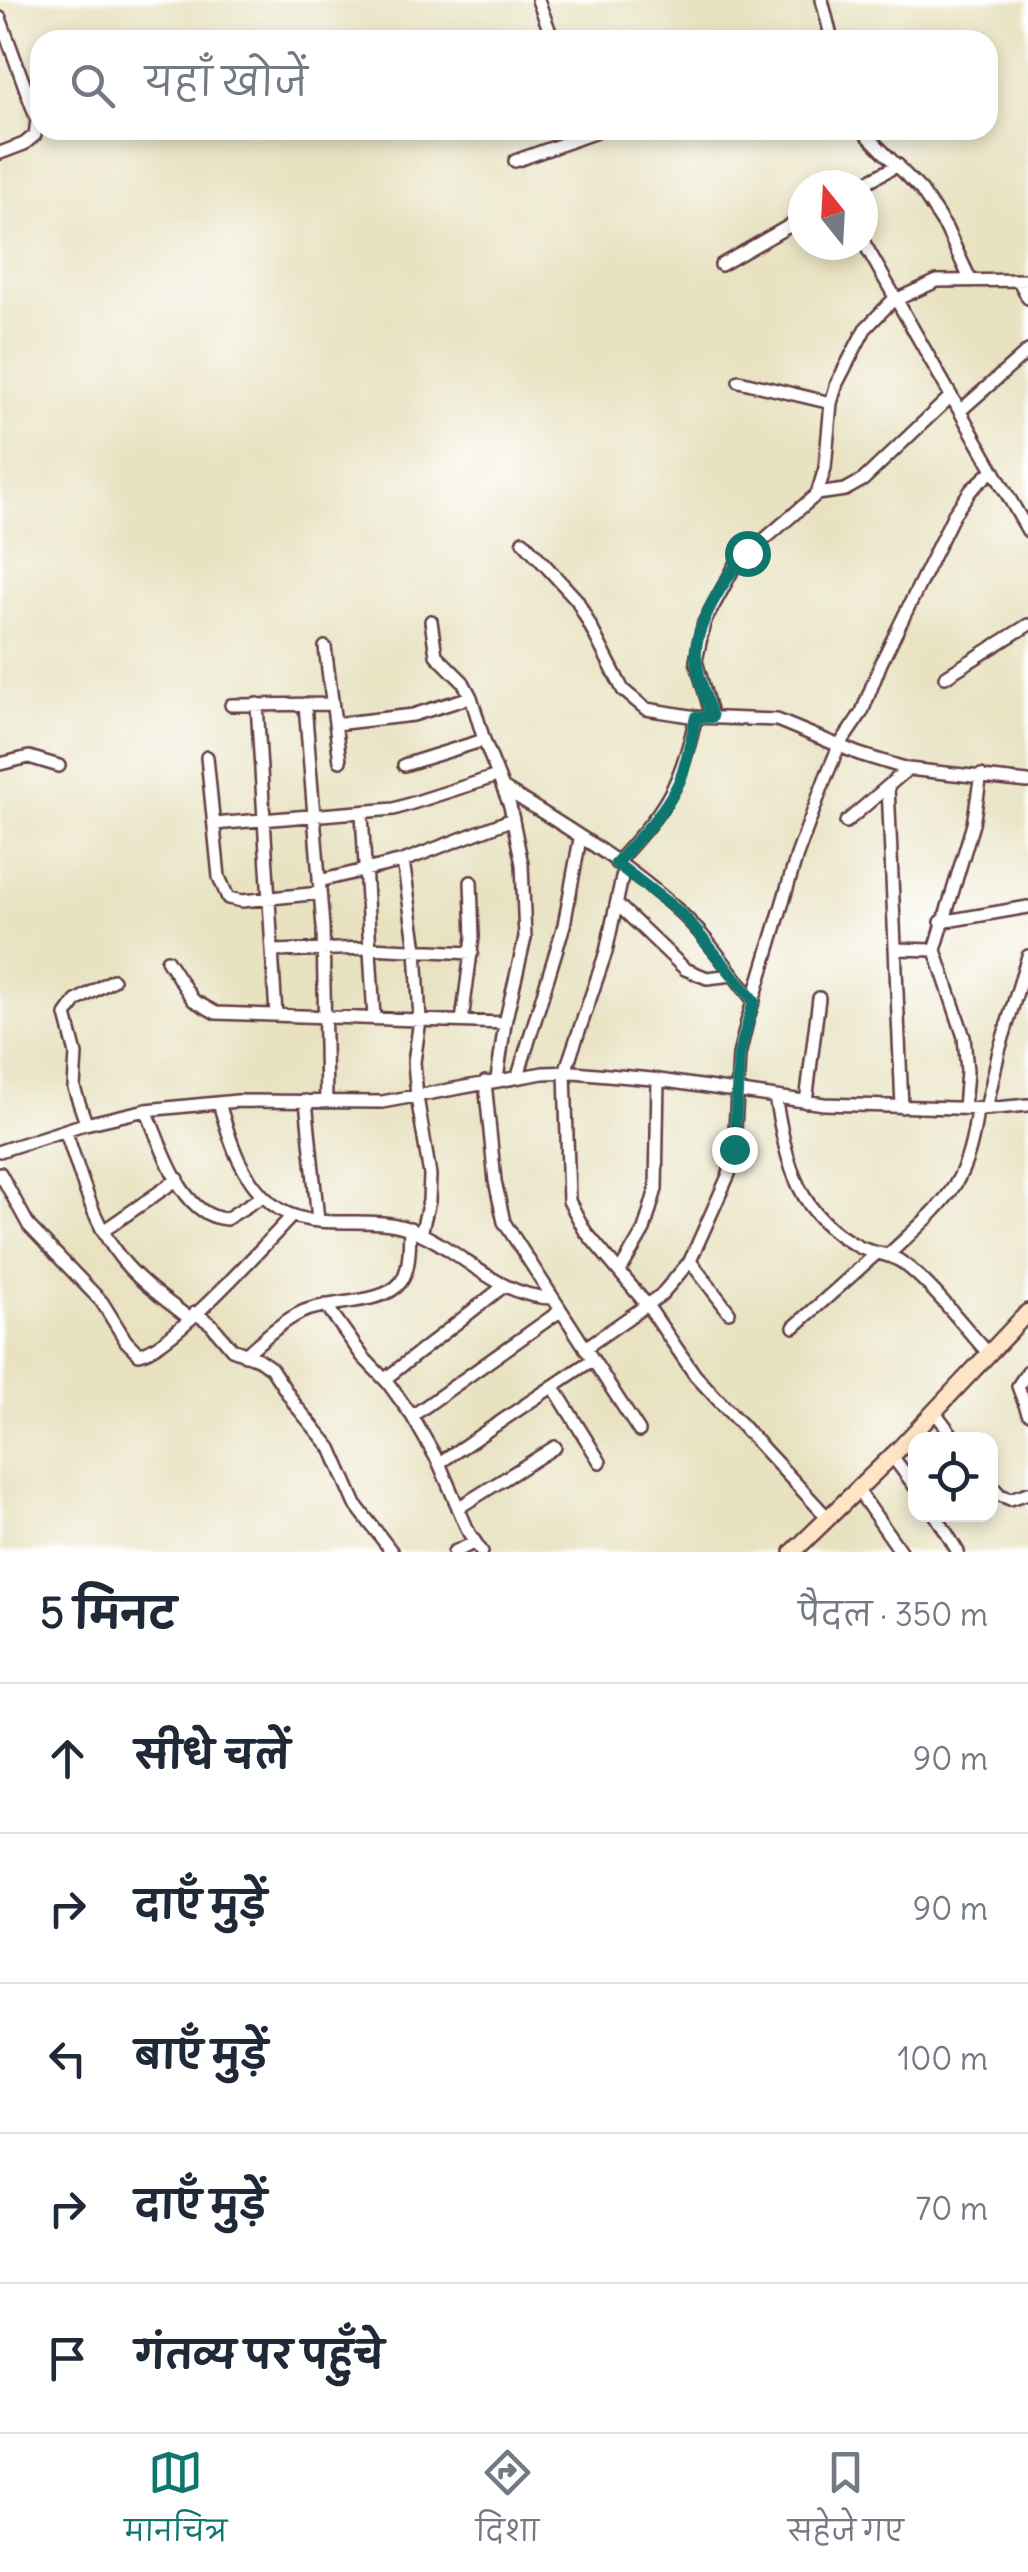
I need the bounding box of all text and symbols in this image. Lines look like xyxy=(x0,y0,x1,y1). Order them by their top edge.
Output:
search box xyxy=(30,30,998,140)
icon: search xyxy=(65,58,120,113)
text: यहाँ खोजें xyxy=(145,58,308,105)
north arrow xyxy=(788,170,878,260)
route start xyxy=(725,531,771,577)
route end xyxy=(712,1127,758,1173)
map controls xyxy=(908,1432,998,1522)
button: locate xyxy=(908,1432,998,1522)
text: 5 मिनट xyxy=(40,1587,176,1639)
text: पैदल · 350 m xyxy=(798,1594,988,1635)
icon: ahead xyxy=(40,1731,95,1786)
text: सीधे चलें xyxy=(135,1731,290,1778)
text: 90 m xyxy=(913,1738,988,1779)
icon: right xyxy=(40,1881,95,1936)
text: दाएँ मुड़ें xyxy=(135,1881,267,1928)
text: 90 m xyxy=(913,1888,988,1929)
icon: left xyxy=(40,2031,95,2086)
text: बाएँ मुड़ें xyxy=(135,2031,268,2078)
text: 100 m xyxy=(898,2038,988,2079)
icon: right xyxy=(40,2181,95,2236)
text: दाएँ मुड़ें xyxy=(135,2181,267,2228)
text: 70 m xyxy=(916,2188,988,2229)
icon: arrive xyxy=(40,2331,95,2386)
text: गंतव्य पर पहुँचे xyxy=(135,2331,384,2378)
tab: मानचित्र xyxy=(124,2445,227,2562)
tab: दिशा xyxy=(476,2445,539,2562)
tab: सहेजे गए xyxy=(788,2445,904,2562)

